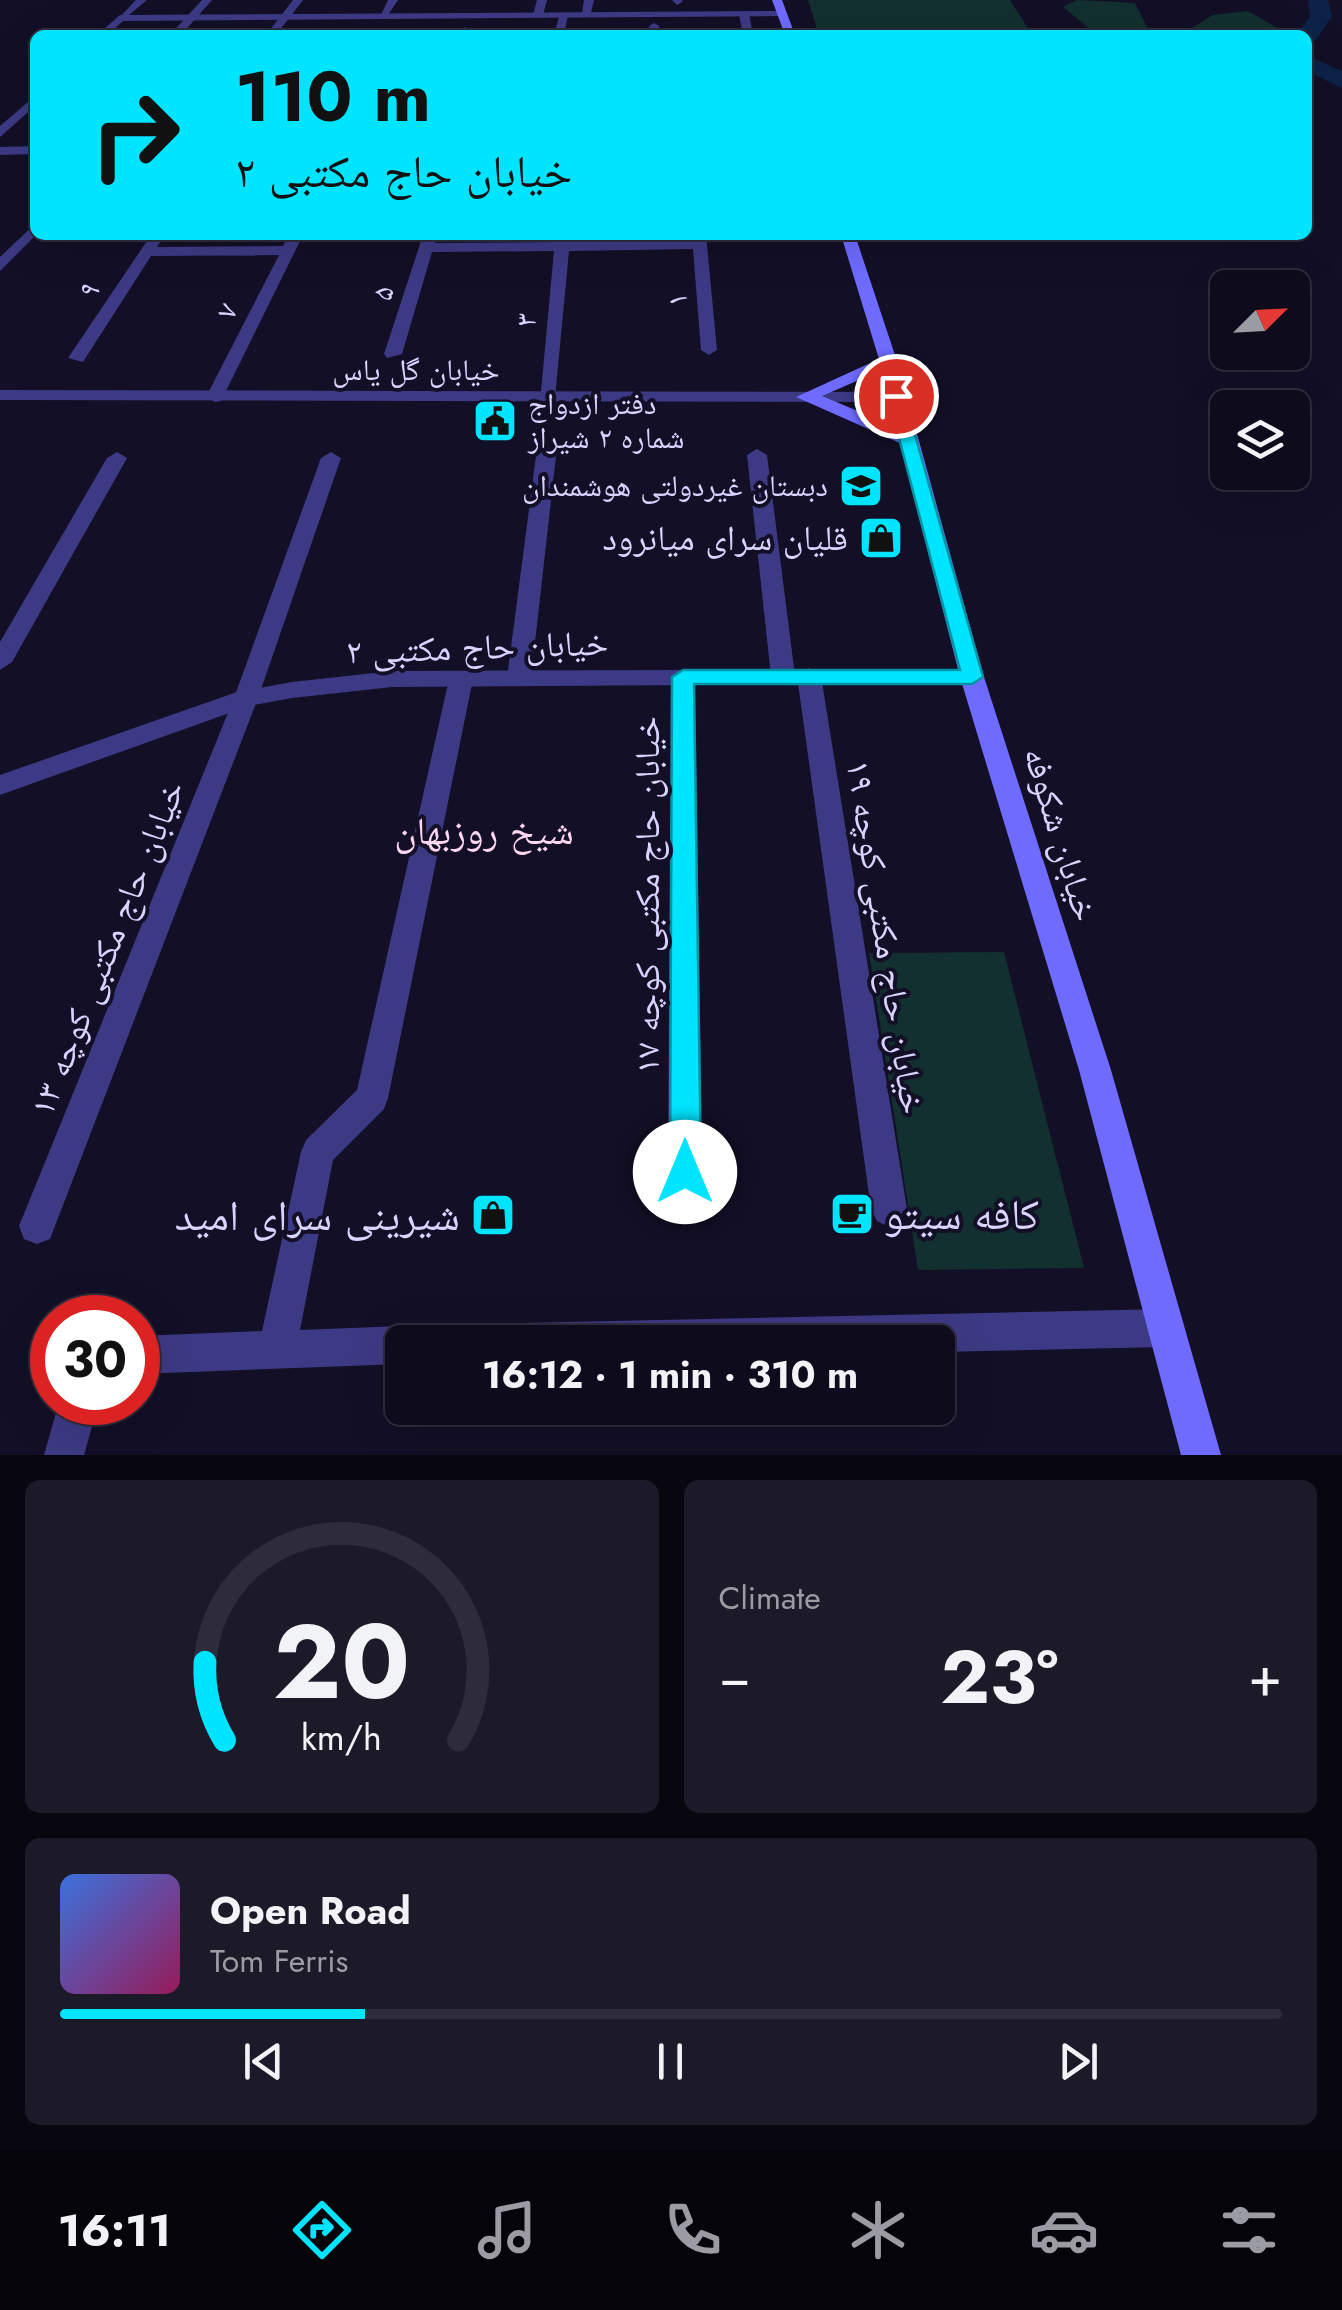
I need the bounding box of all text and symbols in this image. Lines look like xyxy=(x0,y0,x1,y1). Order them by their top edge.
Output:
text: 110 m xyxy=(235,46,431,147)
icon: right xyxy=(70,70,200,200)
text: خیابان حاج مکتبی ۲ xyxy=(235,139,572,204)
north arrow xyxy=(1210,270,1310,370)
map controls xyxy=(1210,270,1310,490)
street label: ۹ xyxy=(67,272,110,307)
street label: ۵ xyxy=(360,280,405,306)
street label: ۱ xyxy=(654,291,699,309)
street label: ۷ xyxy=(204,295,249,327)
street label: ۳ xyxy=(503,311,548,329)
street label: خیابان گل یاس xyxy=(332,348,500,391)
pin xyxy=(854,354,939,439)
icon: arrive xyxy=(869,369,924,424)
place label: دفتر ازدواج شماره ۲ شیراز xyxy=(527,382,684,459)
button: layers xyxy=(1210,390,1310,490)
public building icon: دفتر ازدواج شماره ۲ شیراز xyxy=(472,398,518,444)
school or university icon: دبستان غیردولتی هوشمندان xyxy=(838,463,884,509)
place label: دبستان غیردولتی هوشمندان xyxy=(522,464,828,507)
place label: قلیان سرای میانرود xyxy=(603,513,848,563)
shop icon: قلیان سرای میانرود xyxy=(858,515,904,561)
street label: خیابان حاج مکتبی ۲ xyxy=(345,617,609,677)
street label: خیابان حاج مکتبی کوچه ۱۷ xyxy=(622,716,672,1074)
street label: خیابان شکوفه xyxy=(1011,741,1111,927)
street label: خیابان حاج مکتبی کوچه ۱۹ xyxy=(833,757,939,1117)
street label: خیابان حاج مکتبی کوچه ۱۳ xyxy=(17,773,197,1123)
district label: شیخ روزبهان xyxy=(394,803,574,858)
position arrow xyxy=(633,1120,737,1224)
place label: کافه سیتو xyxy=(884,1184,1039,1245)
place label: شیرینی سرای امید xyxy=(175,1185,460,1246)
cafe icon: کافه سیتو xyxy=(829,1191,875,1237)
shop icon: شیرینی سرای امید xyxy=(470,1192,516,1238)
speed limit sign: 30 xyxy=(30,1295,160,1425)
text: 16:12 · 1 min · 310 m xyxy=(482,1347,858,1402)
text: Climate xyxy=(719,1575,821,1621)
text: 20 xyxy=(273,1587,410,1737)
text: 23° xyxy=(941,1623,1059,1731)
text: − xyxy=(719,1637,751,1717)
text: + xyxy=(1248,1637,1282,1717)
text: km/h xyxy=(301,1712,382,1763)
text: Open Road xyxy=(210,1883,411,1938)
text: Tom Ferris xyxy=(210,1938,348,1984)
icon: previous xyxy=(236,2034,291,2089)
icon: pause xyxy=(643,2034,698,2089)
icon: next xyxy=(1051,2034,1106,2089)
icon: directions xyxy=(287,2195,357,2265)
icon: music xyxy=(472,2195,542,2265)
icon: phone xyxy=(658,2195,728,2265)
icon: climate xyxy=(843,2195,913,2265)
icon: car xyxy=(1029,2195,1099,2265)
icon: filters xyxy=(1214,2195,1284,2265)
text: 16:11 xyxy=(58,2198,171,2263)

